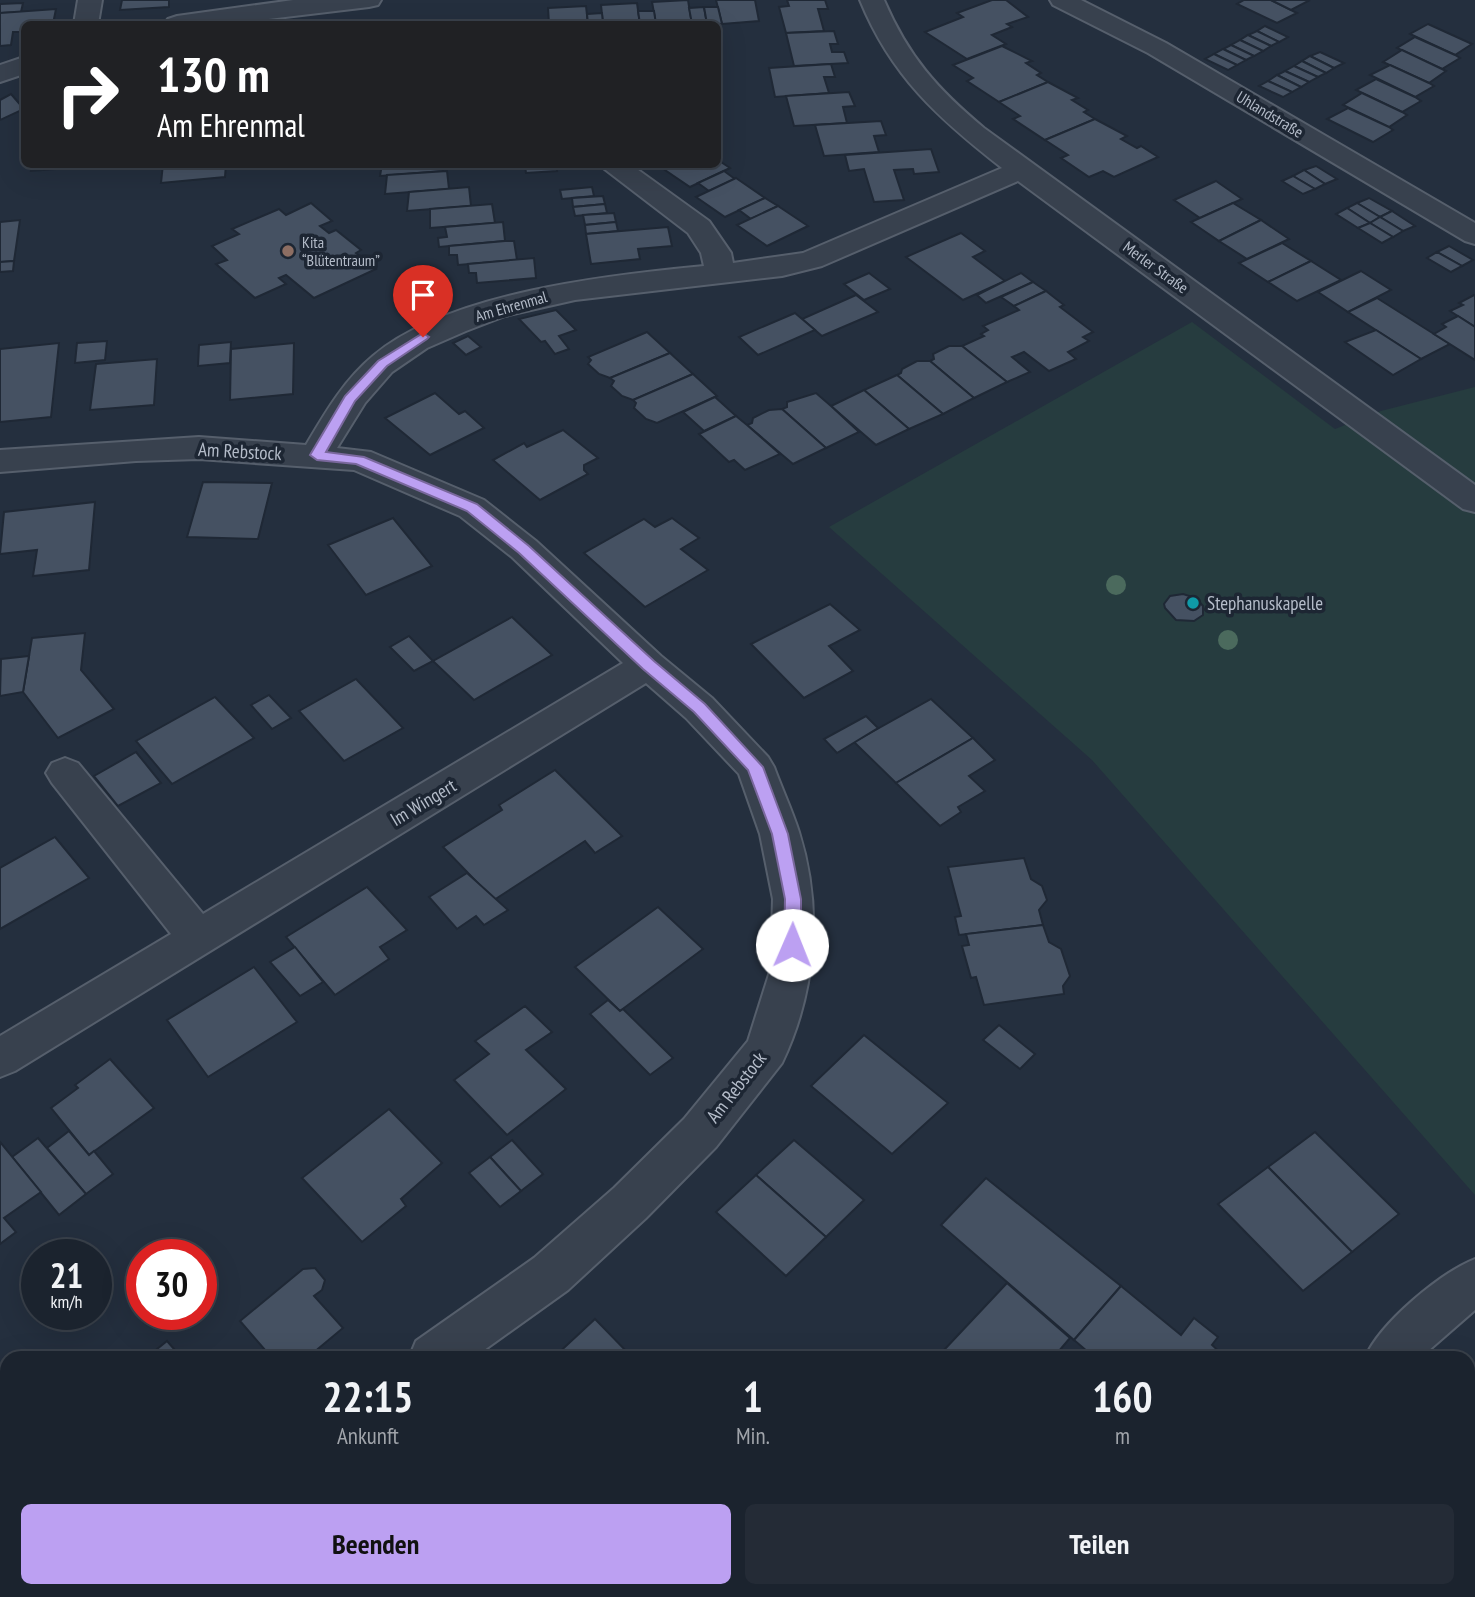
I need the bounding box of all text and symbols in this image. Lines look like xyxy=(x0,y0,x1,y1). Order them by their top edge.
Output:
text: 130 m xyxy=(157,42,270,106)
icon: right xyxy=(42,49,133,140)
street label: Uhlandstraße xyxy=(1233,86,1307,142)
text: Am Ehrenmal xyxy=(157,104,305,146)
place label: Kita “Blütentraum” xyxy=(302,232,380,270)
street label: Merler Straße xyxy=(1119,237,1193,297)
marker: Kita “Blütentraum” xyxy=(280,243,296,259)
pin xyxy=(393,265,453,337)
icon: arrive xyxy=(404,276,442,314)
street label: Am Ehrenmal xyxy=(473,286,550,326)
street label: Am Rebstock xyxy=(198,437,283,465)
place label: Stephanuskapelle xyxy=(1207,591,1323,615)
marker: Stephanuskapelle xyxy=(1185,595,1201,611)
street label: Im Wingert xyxy=(386,773,461,831)
position arrow xyxy=(755,908,829,982)
street label: Am Rebstock xyxy=(701,1046,772,1127)
speed limit sign: 30 xyxy=(126,1239,217,1330)
text: 21 xyxy=(50,1252,83,1298)
text: km/h xyxy=(51,1290,82,1313)
text: 22:15 xyxy=(323,1369,413,1424)
text: 1 xyxy=(743,1369,763,1424)
text: 160 xyxy=(1092,1369,1152,1424)
text: Ankunft xyxy=(337,1421,399,1450)
text: Min. xyxy=(736,1421,770,1450)
text: m xyxy=(1115,1421,1130,1450)
button: Beenden xyxy=(21,1504,731,1584)
button: Teilen xyxy=(745,1504,1454,1584)

